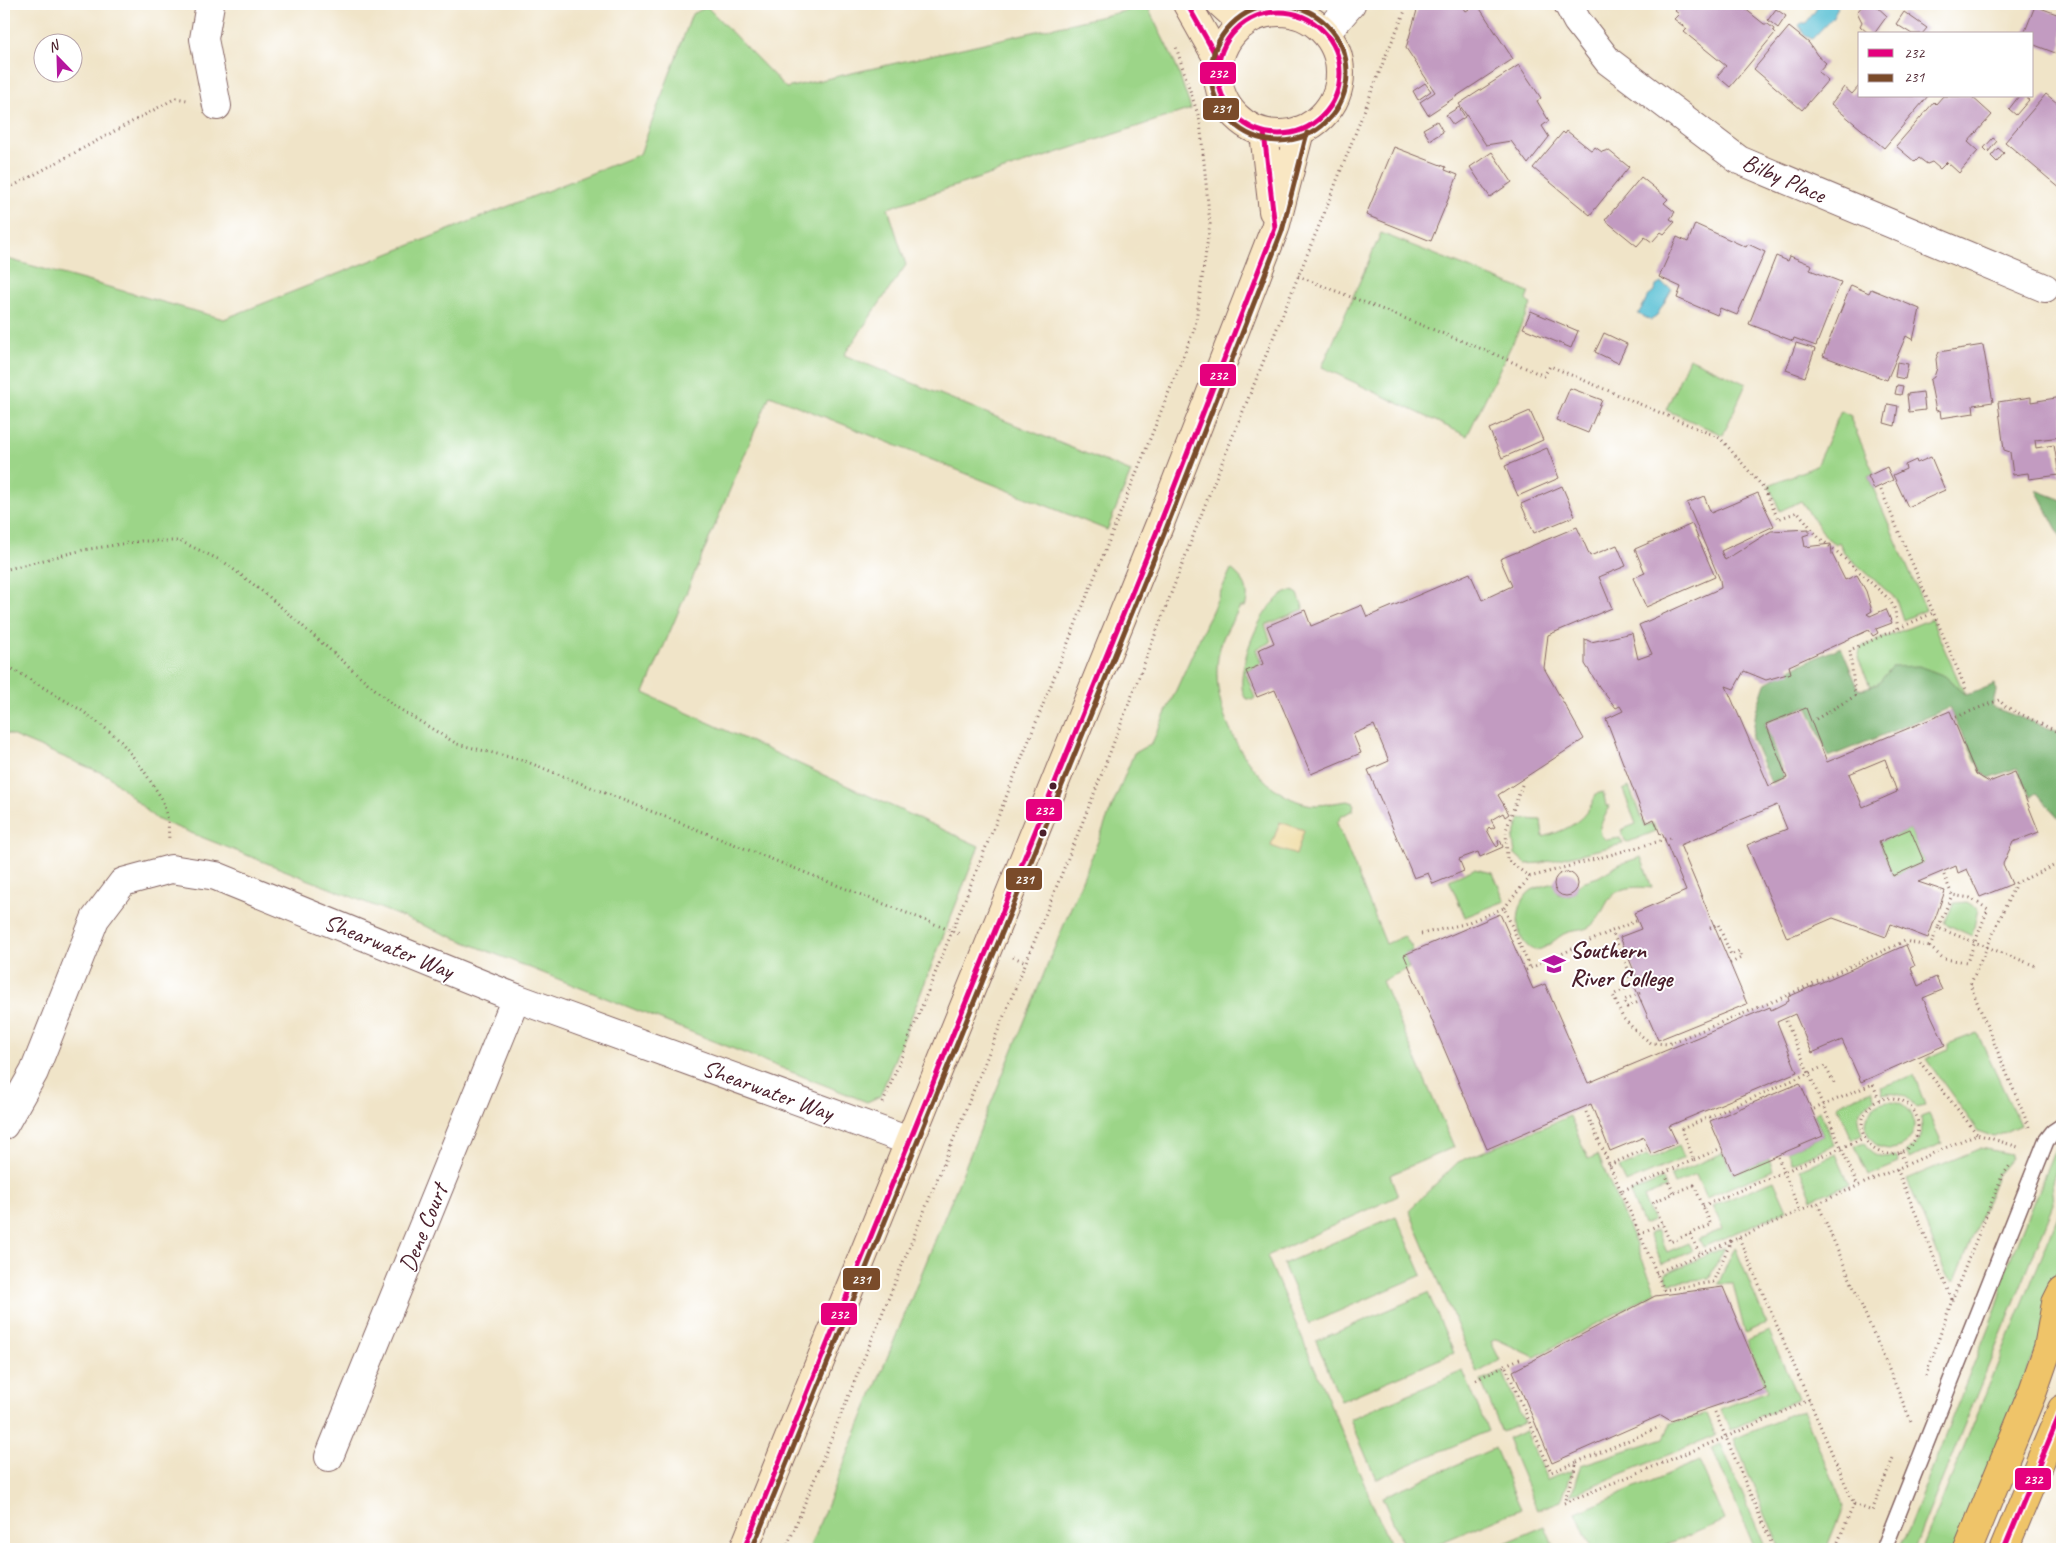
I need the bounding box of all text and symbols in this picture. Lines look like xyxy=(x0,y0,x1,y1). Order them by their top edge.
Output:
north arrow xyxy=(32,32,82,82)
legend xyxy=(1858,32,2034,98)
text: N xyxy=(46,36,63,56)
text: 232 xyxy=(1904,44,1926,63)
line badge: 232 xyxy=(1199,61,1237,85)
text: 232 xyxy=(1209,65,1229,82)
text: 231 xyxy=(1904,68,1926,87)
line badge: 231 xyxy=(1202,97,1240,121)
text: 231 xyxy=(1212,100,1232,117)
street label: Bilby Place xyxy=(1738,146,1832,210)
line badge: 232 xyxy=(1199,363,1237,387)
text: 232 xyxy=(1209,367,1229,384)
unlabelled marker xyxy=(1048,781,1058,791)
line badge: 232 xyxy=(1025,798,1063,822)
text: 232 xyxy=(1035,802,1055,819)
unlabelled marker xyxy=(1038,828,1048,838)
line badge: 231 xyxy=(1005,867,1043,891)
text: 231 xyxy=(1015,871,1035,888)
street label: Shearwater Way xyxy=(320,906,460,986)
place label: Southern River College xyxy=(1570,935,1674,993)
school or university icon: Southern River College xyxy=(1541,951,1567,977)
street label: Shearwater Way xyxy=(699,1052,839,1128)
street label: Dene Court xyxy=(392,1177,455,1276)
line badge: 231 xyxy=(842,1267,881,1291)
text: 231 xyxy=(852,1271,872,1288)
line badge: 232 xyxy=(820,1302,858,1326)
text: 232 xyxy=(830,1306,850,1323)
line badge: 232 xyxy=(2014,1467,2052,1491)
text: 232 xyxy=(2024,1471,2044,1488)

